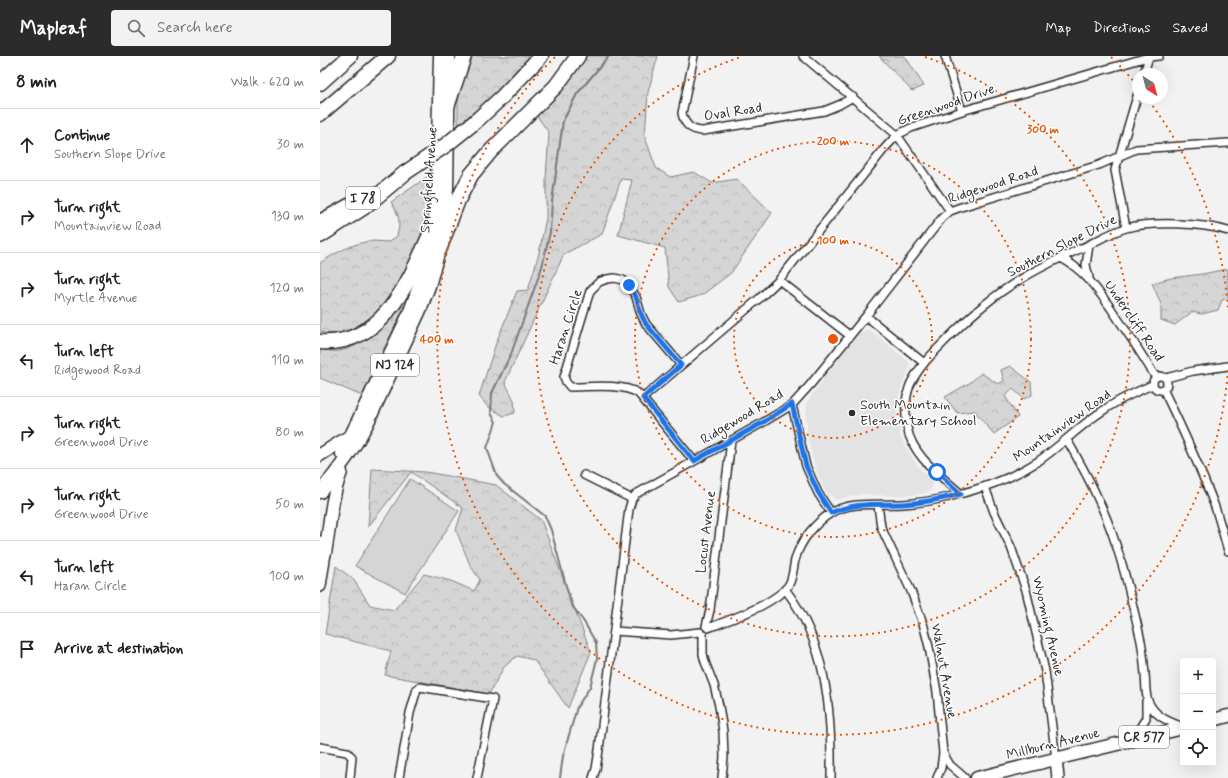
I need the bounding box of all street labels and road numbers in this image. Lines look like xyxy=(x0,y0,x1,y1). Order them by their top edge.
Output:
street label: Greenwood Drive xyxy=(895,80,997,130)
street label: Oval Road xyxy=(703,99,763,125)
street label: Springfield Avenue xyxy=(416,126,444,234)
street label: Ridgewood Road xyxy=(946,162,1041,209)
road number: I 78 xyxy=(346,187,380,209)
street label: Southern Slope Drive xyxy=(1004,211,1120,281)
street label: Undercliff Road xyxy=(1100,277,1168,365)
street label: Haran Circle xyxy=(545,287,587,367)
road number: NJ 124 xyxy=(371,354,419,376)
street label: Ridgewood Road xyxy=(697,385,787,450)
street label: Mountainview Road xyxy=(1009,385,1115,467)
street label: Locust Avenue xyxy=(692,489,720,574)
street label: Wyoming Avenue xyxy=(1026,574,1068,679)
street label: Walnut Avenue xyxy=(927,622,961,720)
street label: Millburn Avenue xyxy=(1004,724,1102,764)
road number: CR 577 xyxy=(1119,726,1169,748)

